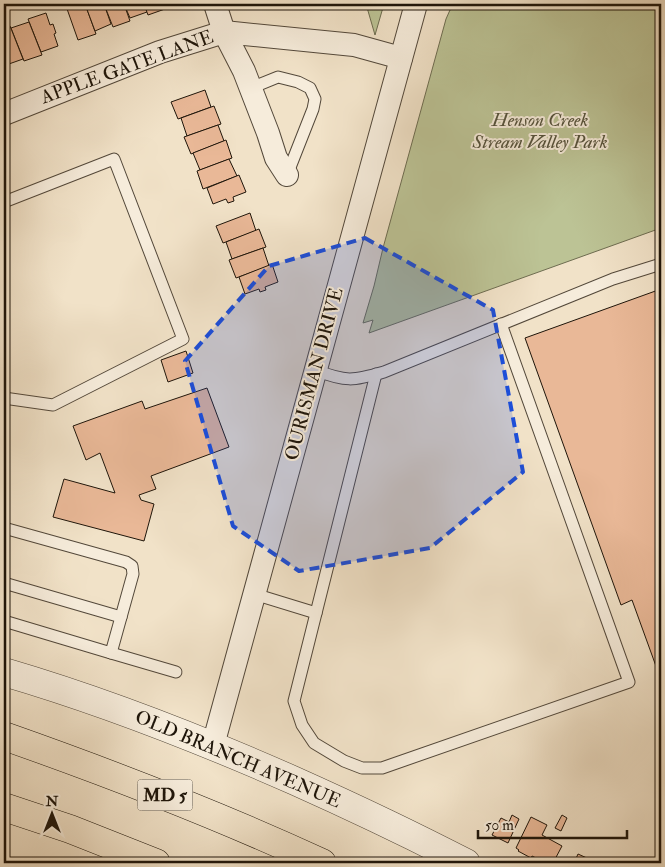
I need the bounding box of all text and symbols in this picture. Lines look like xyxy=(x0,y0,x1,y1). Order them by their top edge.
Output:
street label: APPLE GATE LANE xyxy=(37,25,217,110)
park label: Henson Creek Stream Valley Park xyxy=(472,108,608,154)
street label: OURISMAN DRIVE xyxy=(279,285,349,463)
street label: OLD BRANCH AVENUE xyxy=(131,705,345,813)
road number: MD 5 xyxy=(138,780,192,810)
north arrow xyxy=(28,790,78,840)
text: N xyxy=(45,793,59,810)
scale bar xyxy=(478,807,626,839)
text: 50 m xyxy=(485,816,514,835)

